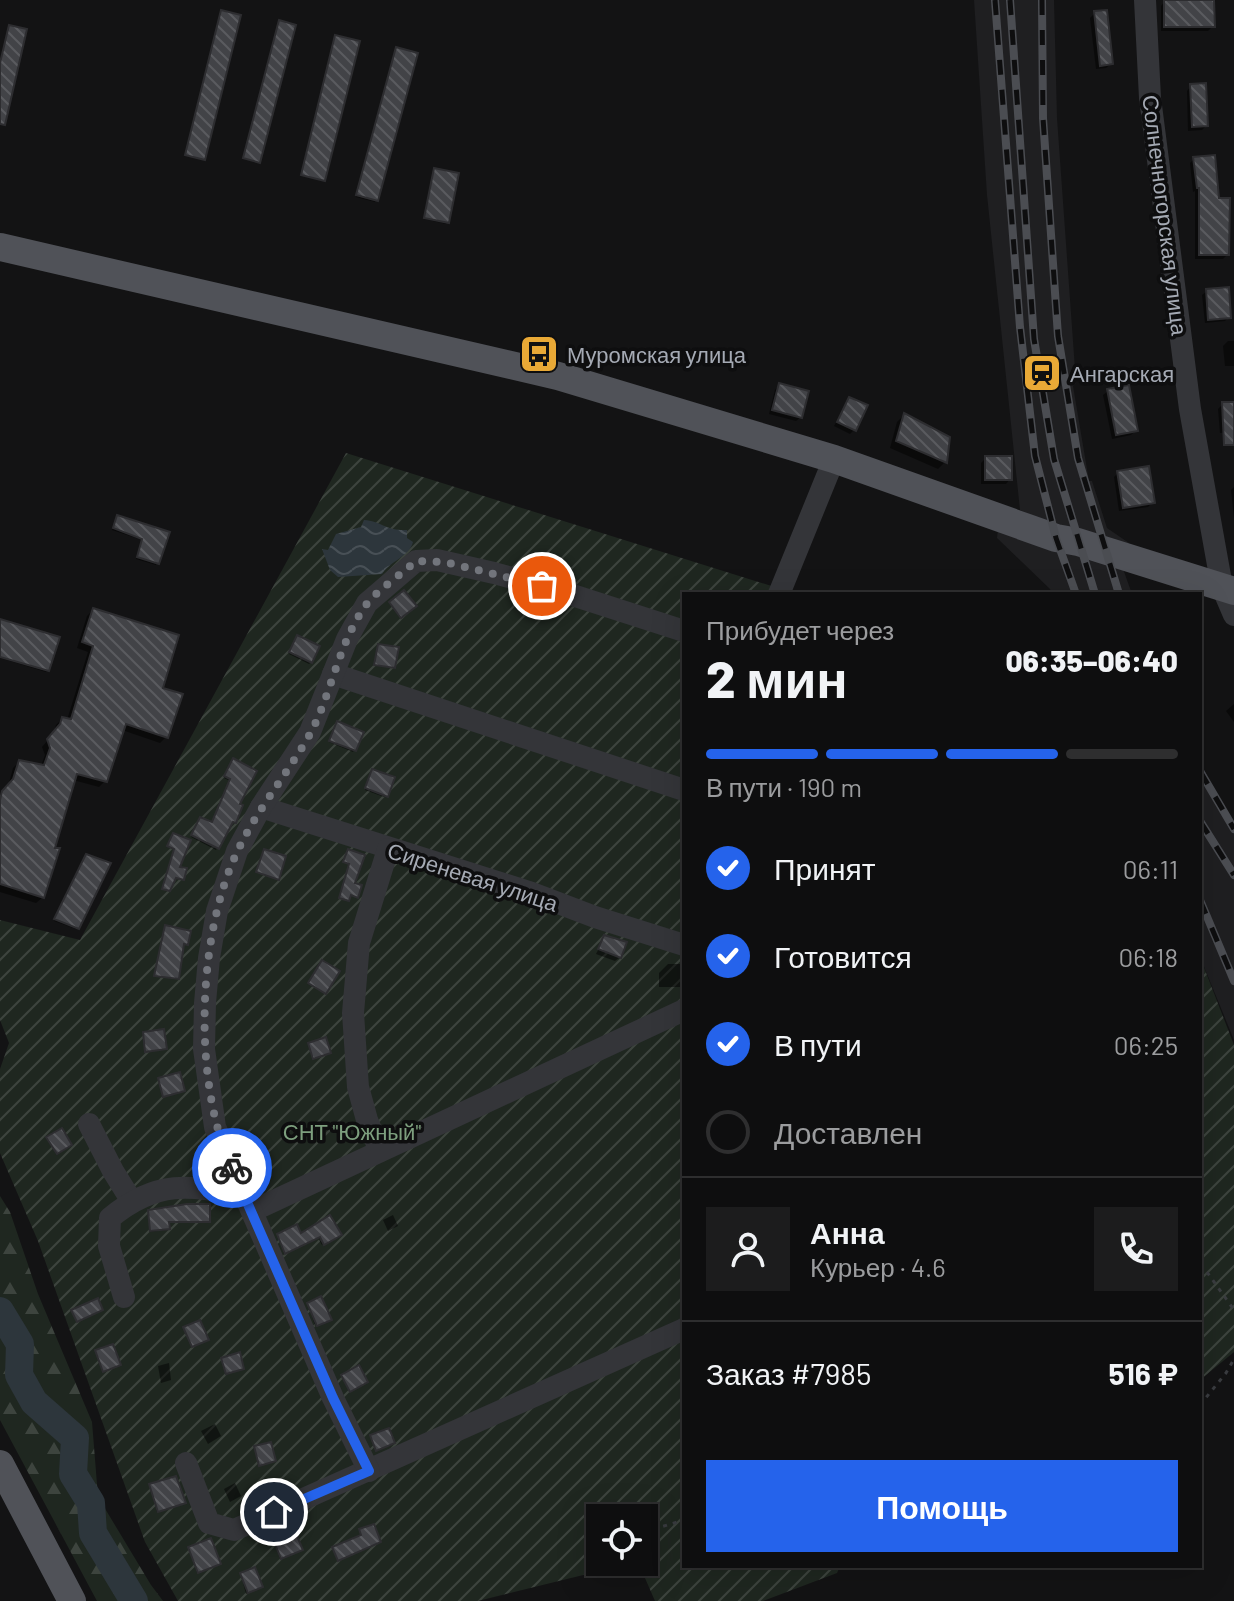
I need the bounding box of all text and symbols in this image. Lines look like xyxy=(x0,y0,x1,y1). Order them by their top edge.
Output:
street label: Солнечногорская улица xyxy=(1137,93,1194,338)
bus stop icon: Муромская улица xyxy=(518,333,560,375)
place label: Муромская улица xyxy=(567,341,747,368)
station icon: Ангарская xyxy=(1021,352,1063,394)
place label: Ангарская xyxy=(1070,360,1174,387)
pin xyxy=(508,552,576,620)
icon: bag xyxy=(520,564,564,608)
text: Прибудет через xyxy=(706,614,894,645)
text: 06:35–06:40 xyxy=(1005,642,1178,678)
text: 2 мин xyxy=(706,646,848,708)
text: В пути · 190 m xyxy=(706,771,862,802)
street label: Сиреневая улица xyxy=(384,836,562,917)
icon: check xyxy=(706,846,750,890)
text: Принят xyxy=(774,850,876,886)
text: 06:11 xyxy=(1123,853,1178,884)
icon: check xyxy=(706,934,750,978)
text: Готовится xyxy=(774,938,912,974)
text: 06:18 xyxy=(1118,941,1178,972)
icon: check xyxy=(706,1022,750,1066)
text: В пути xyxy=(774,1026,862,1062)
text: 06:25 xyxy=(1114,1029,1178,1060)
text: Доставлен xyxy=(774,1114,922,1150)
park label: СНТ "Южный" xyxy=(283,1118,421,1144)
courier xyxy=(192,1128,272,1208)
icon: bike xyxy=(210,1146,254,1190)
button: person xyxy=(706,1207,790,1291)
button: phone xyxy=(1094,1207,1178,1291)
text: Анна xyxy=(810,1214,885,1250)
text: Курьер · 4.6 xyxy=(810,1251,946,1282)
text: Заказ #7985 xyxy=(706,1355,871,1391)
text: 516 ₽ xyxy=(1108,1355,1178,1391)
button: Помощь xyxy=(706,1460,1178,1552)
pin xyxy=(240,1478,308,1546)
icon: home xyxy=(252,1490,296,1534)
map controls xyxy=(586,1504,658,1576)
button: locate xyxy=(586,1504,658,1576)

